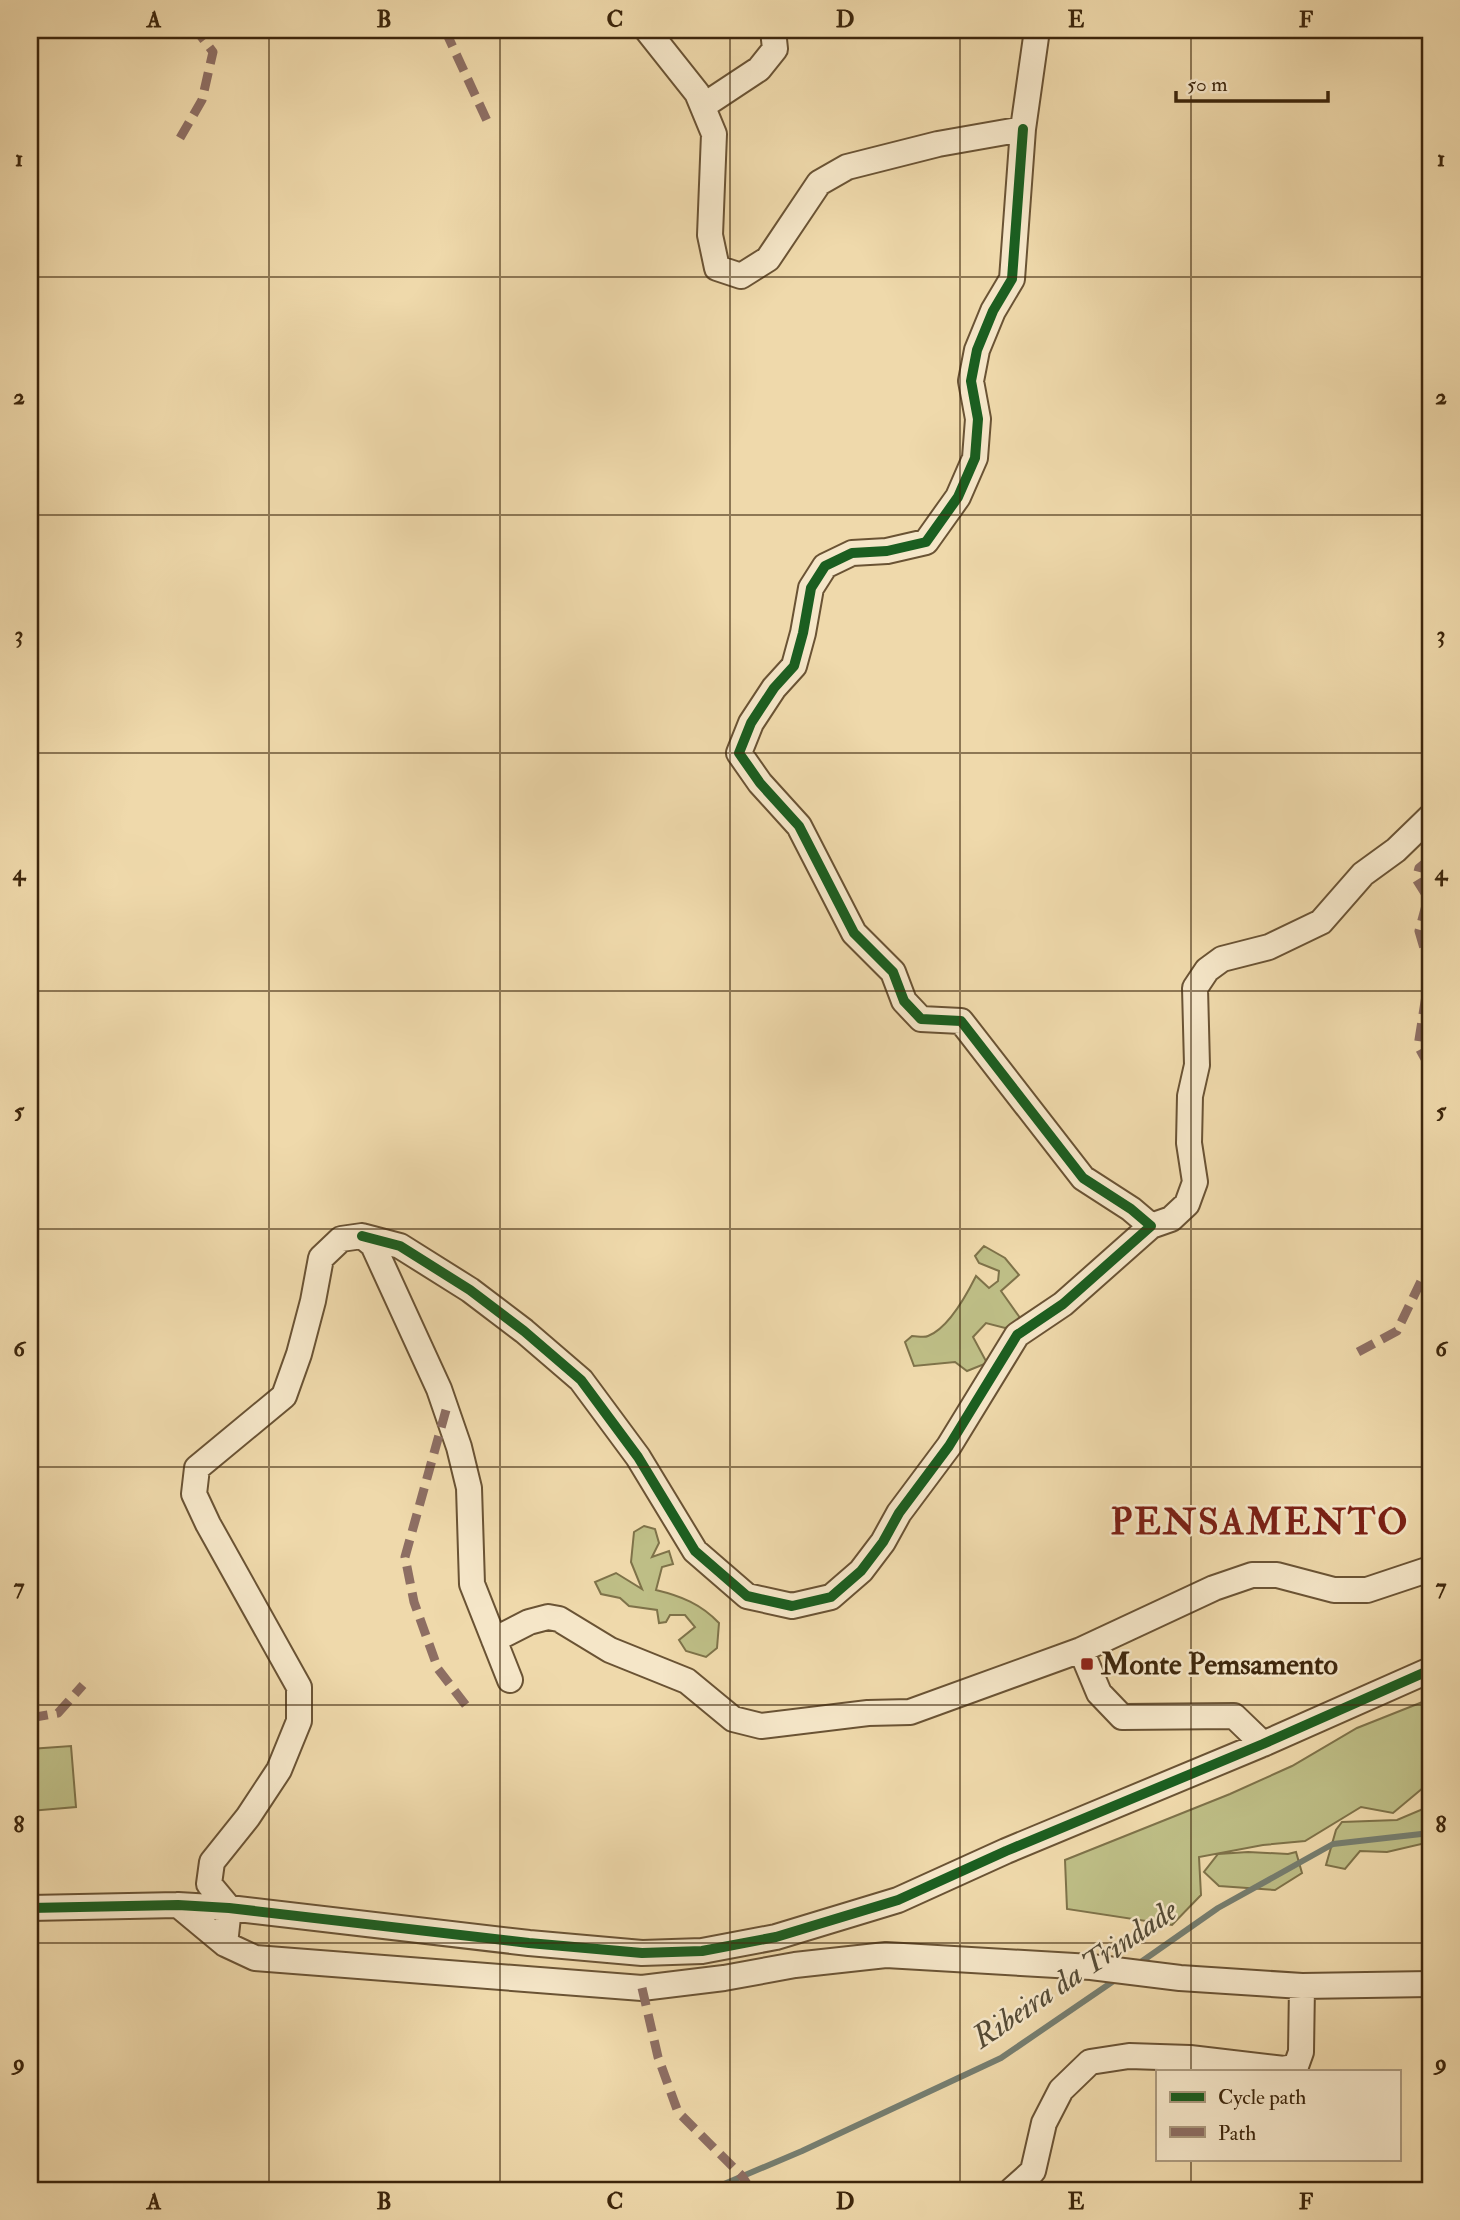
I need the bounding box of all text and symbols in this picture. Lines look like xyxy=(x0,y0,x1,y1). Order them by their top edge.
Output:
text: A xyxy=(146,5,162,34)
text: B xyxy=(376,5,392,34)
text: C xyxy=(607,5,623,34)
text: D xyxy=(836,5,854,34)
text: E xyxy=(1068,5,1085,34)
text: F xyxy=(1299,5,1314,34)
scale bar xyxy=(1176,60,1329,104)
text: 50 m xyxy=(1187,71,1228,98)
text: 1 xyxy=(15,144,23,173)
text: 1 xyxy=(1437,144,1445,173)
text: 2 xyxy=(13,382,25,411)
text: 2 xyxy=(1435,382,1447,411)
text: 3 xyxy=(15,620,23,649)
text: 3 xyxy=(1437,620,1445,649)
text: 4 xyxy=(12,858,27,887)
text: 4 xyxy=(1434,858,1449,887)
text: 5 xyxy=(14,1096,25,1125)
text: 5 xyxy=(1436,1096,1447,1125)
text: 6 xyxy=(13,1334,27,1363)
text: 6 xyxy=(1435,1334,1449,1363)
district label: PENSAMENTO xyxy=(1111,1499,1409,1546)
text: 7 xyxy=(14,1572,25,1601)
text: 7 xyxy=(1436,1572,1447,1601)
place label: Monte Pemsamento xyxy=(1100,1646,1338,1683)
marker: Monte Pemsamento xyxy=(1079,1656,1095,1672)
text: 8 xyxy=(14,1810,25,1839)
text: 8 xyxy=(1436,1810,1447,1839)
water label: Ribeira da Trindade xyxy=(964,1890,1186,2058)
text: 9 xyxy=(11,2048,25,2077)
text: 9 xyxy=(1433,2048,1447,2077)
legend xyxy=(1156,2070,1400,2160)
text: Cycle path xyxy=(1218,2084,1306,2111)
text: Path xyxy=(1218,2120,1256,2147)
text: A xyxy=(146,2187,162,2216)
text: B xyxy=(376,2187,392,2216)
text: C xyxy=(607,2187,623,2216)
text: D xyxy=(836,2187,854,2216)
text: E xyxy=(1068,2187,1085,2216)
text: F xyxy=(1299,2187,1314,2216)

